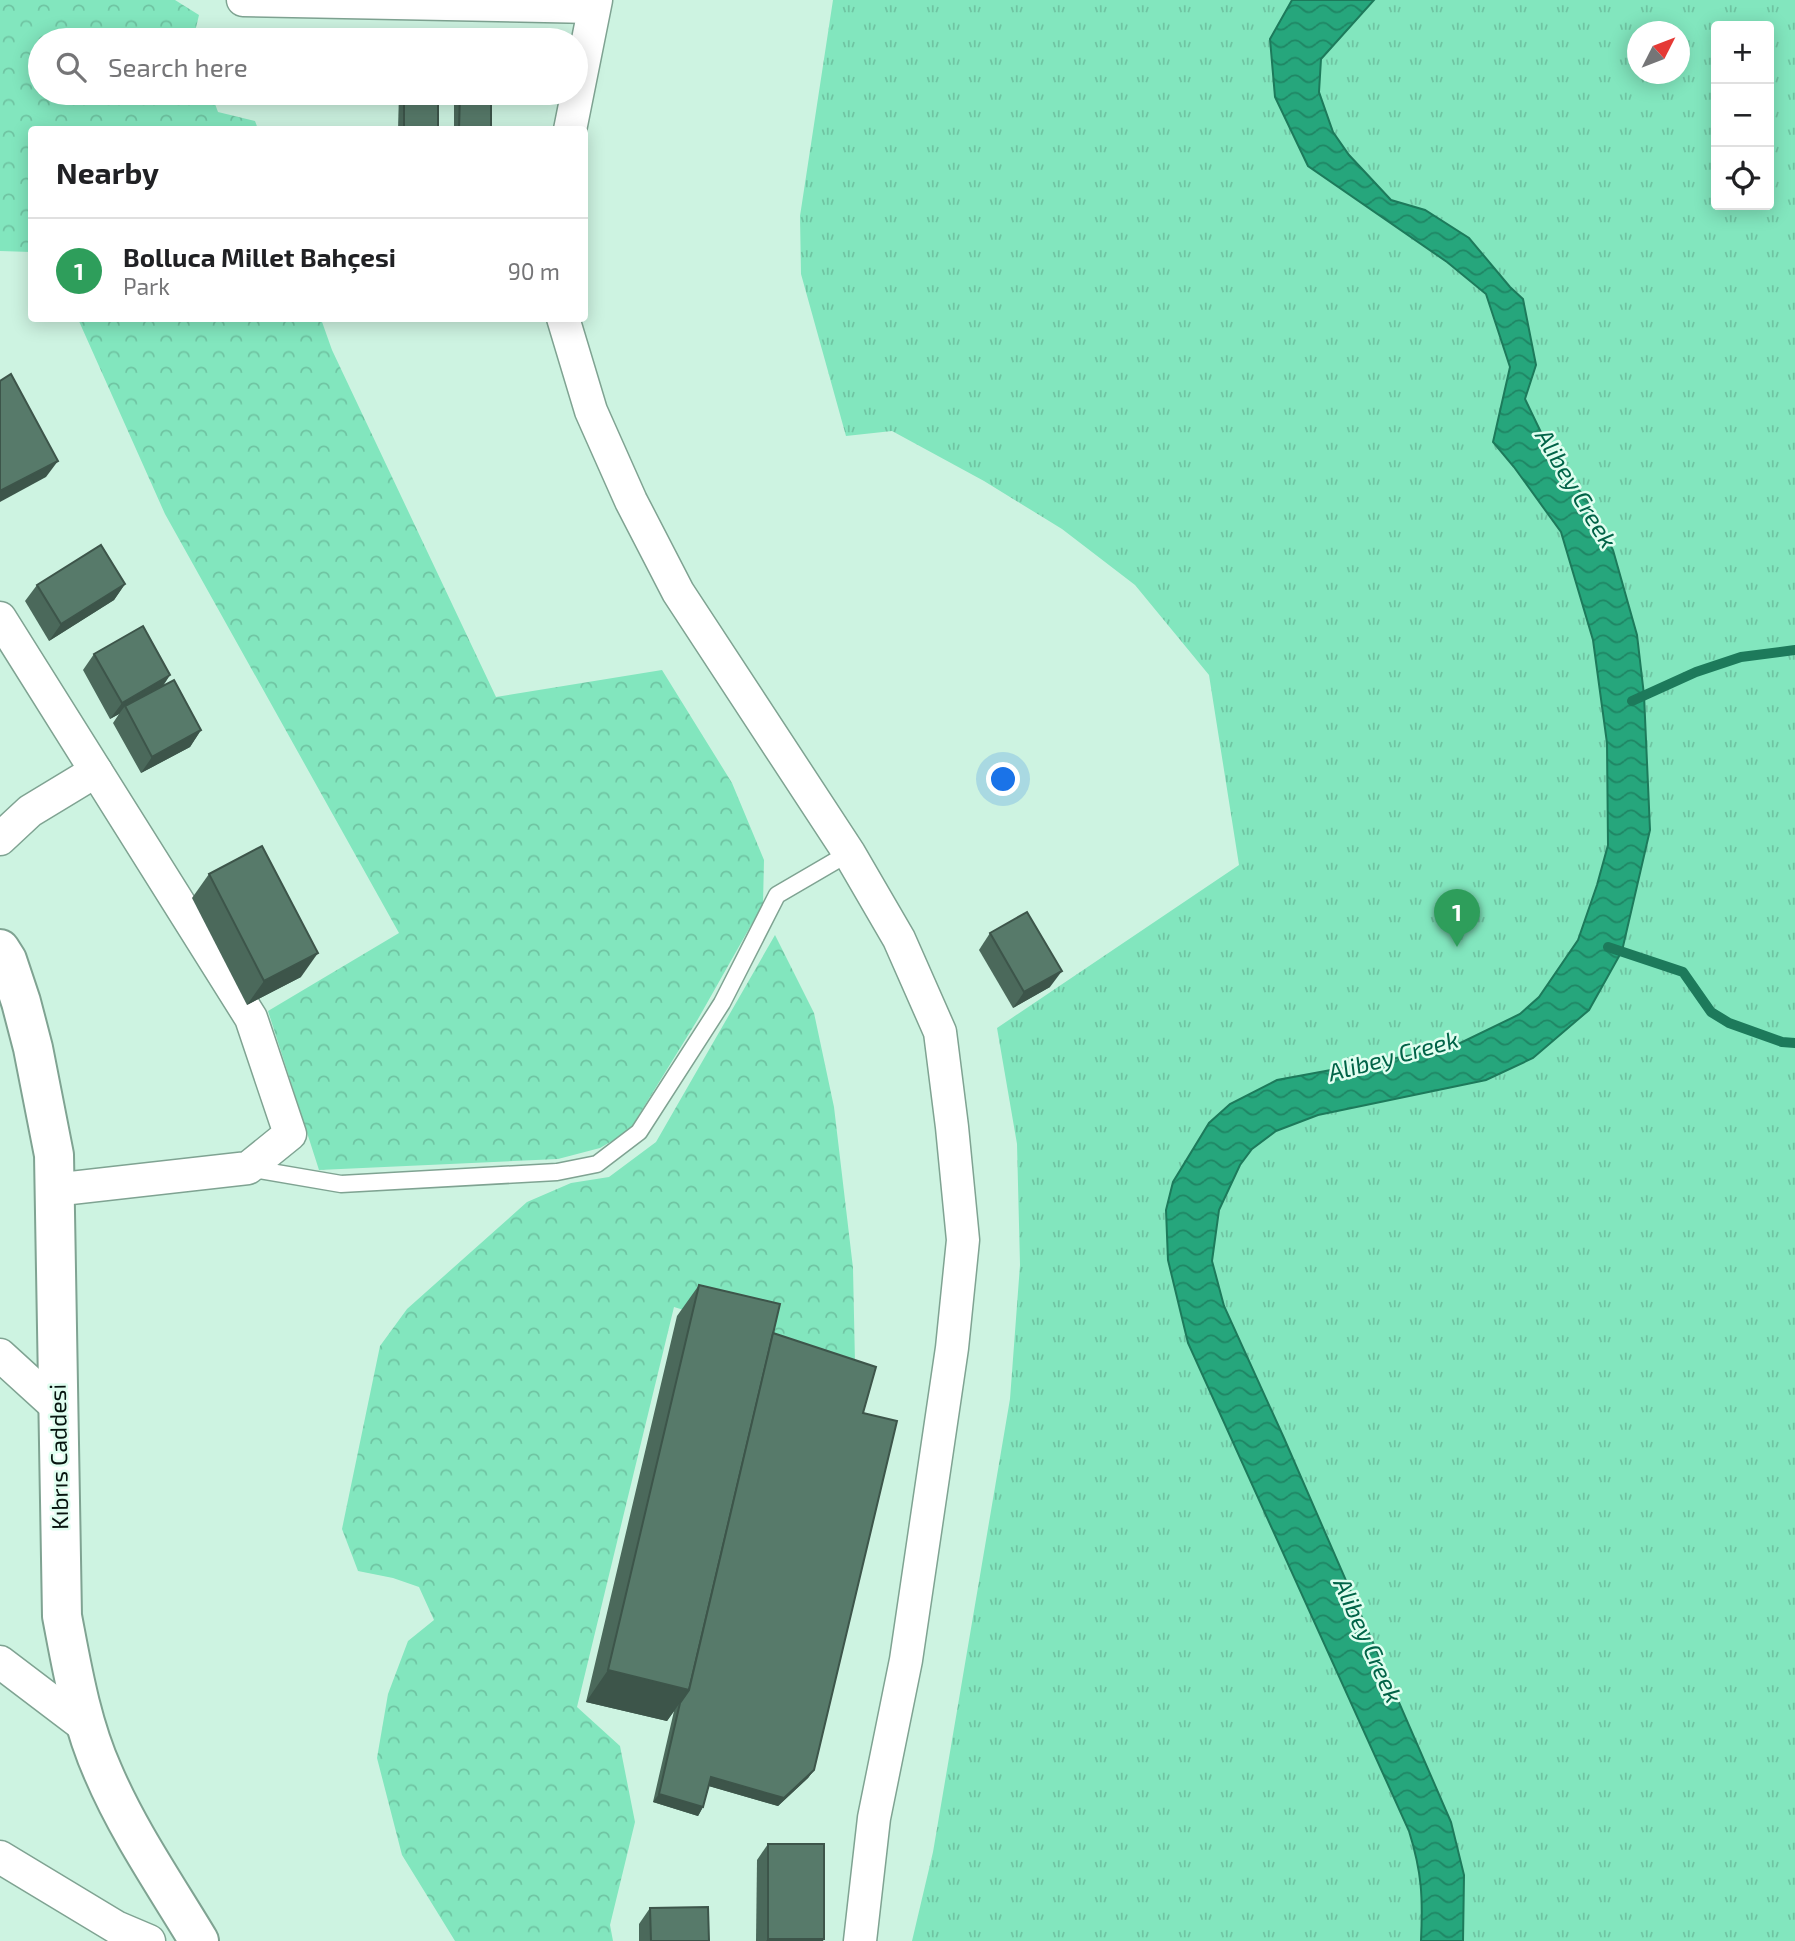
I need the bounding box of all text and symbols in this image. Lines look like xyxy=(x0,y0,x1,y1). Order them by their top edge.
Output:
north arrow xyxy=(1627,21,1690,84)
map controls xyxy=(1711,21,1774,210)
button: + xyxy=(1711,21,1774,84)
search box xyxy=(28,28,588,105)
icon: search xyxy=(52,48,90,86)
text: Search here xyxy=(108,51,248,82)
button: − xyxy=(1711,84,1774,147)
button: locate xyxy=(1711,147,1774,210)
text: Nearby xyxy=(56,154,159,190)
text: Bolluca Millet Bahçesi xyxy=(123,241,396,272)
text: 1 xyxy=(74,257,84,285)
text: 90 m xyxy=(508,257,560,285)
text: Park xyxy=(123,272,170,300)
water label: Alibey Creek xyxy=(1530,422,1624,553)
your location xyxy=(986,762,1020,796)
pin: 1 xyxy=(1434,889,1480,947)
water label: Alibey Creek xyxy=(1324,1024,1461,1087)
street label: Kıbrıs Caddesi xyxy=(43,1384,73,1530)
water label: Alibey Creek xyxy=(1328,1572,1409,1707)

